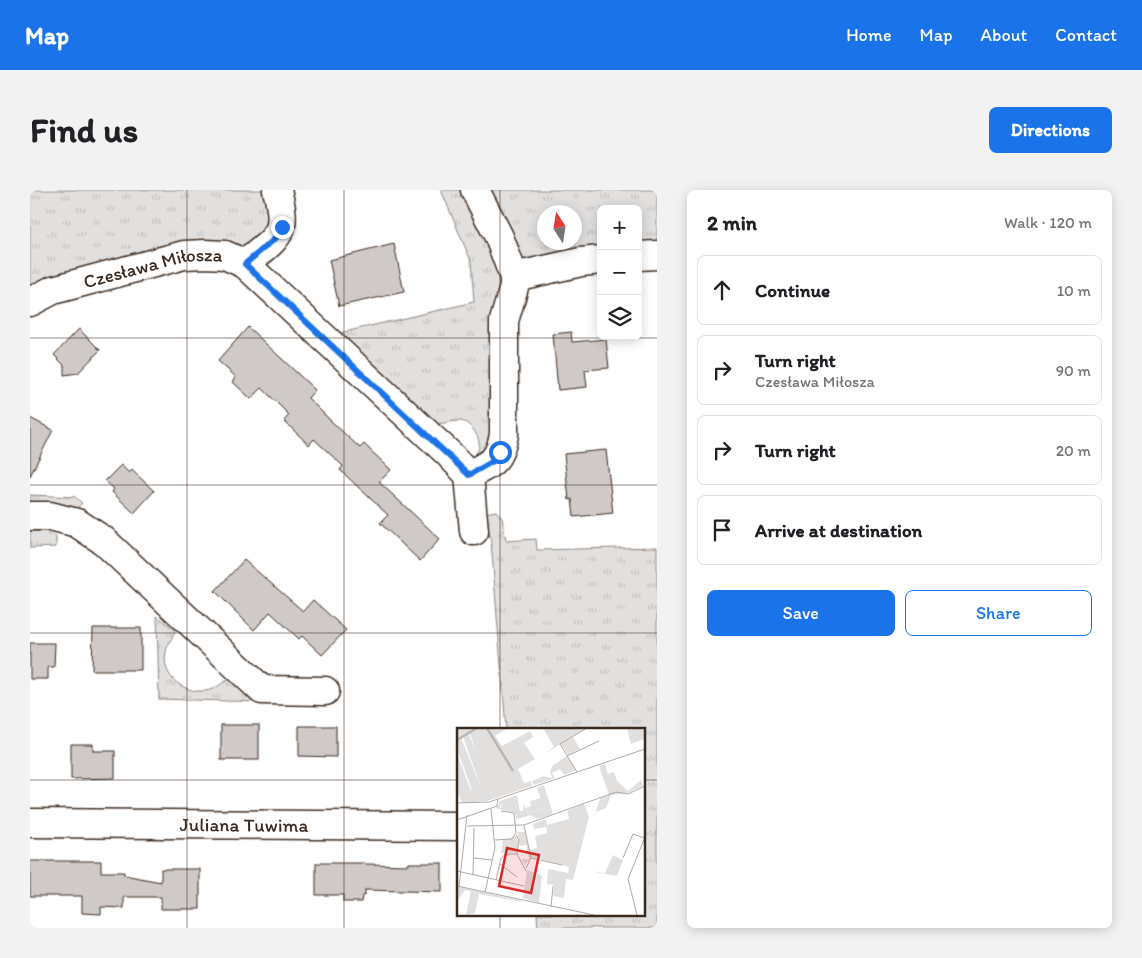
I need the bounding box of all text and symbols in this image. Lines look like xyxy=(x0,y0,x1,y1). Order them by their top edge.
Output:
text: Map xyxy=(25,21,69,50)
text: Home xyxy=(846,24,892,46)
text: Map xyxy=(920,24,953,46)
text: About xyxy=(981,24,1027,46)
text: Contact xyxy=(1055,24,1117,46)
button: Directions xyxy=(989,107,1112,153)
text: Find us xyxy=(30,109,138,151)
north arrow xyxy=(537,205,582,250)
map controls xyxy=(597,205,642,340)
button: + xyxy=(597,205,642,250)
text: 2 min xyxy=(707,210,757,235)
text: Walk · 120 m xyxy=(1004,213,1092,232)
route end xyxy=(271,216,294,239)
street label: Czesława Miłosza xyxy=(81,242,223,293)
button: − xyxy=(597,250,642,295)
icon: ahead xyxy=(708,276,736,304)
text: Continue xyxy=(755,279,830,302)
text: 10 m xyxy=(1057,281,1091,300)
button: layers xyxy=(597,295,642,340)
text: Turn right xyxy=(755,349,836,372)
icon: right xyxy=(708,356,736,384)
text: 90 m xyxy=(1056,361,1091,380)
text: Czesława Miłosza xyxy=(755,372,875,391)
icon: right xyxy=(708,436,736,464)
text: Turn right xyxy=(755,439,836,462)
route start xyxy=(489,441,512,464)
text: 20 m xyxy=(1056,441,1091,460)
icon: arrive xyxy=(708,516,736,544)
text: Arrive at destination xyxy=(755,519,922,542)
button: Save xyxy=(707,590,895,636)
button: Share xyxy=(905,590,1092,636)
inset map xyxy=(457,728,644,916)
street label: Juliana Tuwima xyxy=(179,813,309,836)

